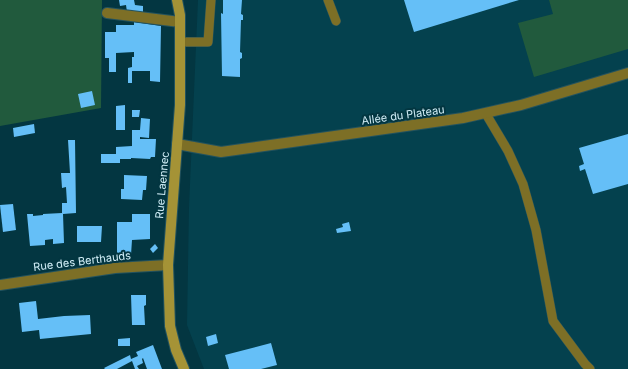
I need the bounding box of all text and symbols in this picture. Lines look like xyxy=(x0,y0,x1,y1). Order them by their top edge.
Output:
street label: Allée du Plateau xyxy=(361,102,445,128)
street label: Rue Laennec xyxy=(152,151,172,219)
street label: Rue des Berthauds xyxy=(32,248,132,274)

